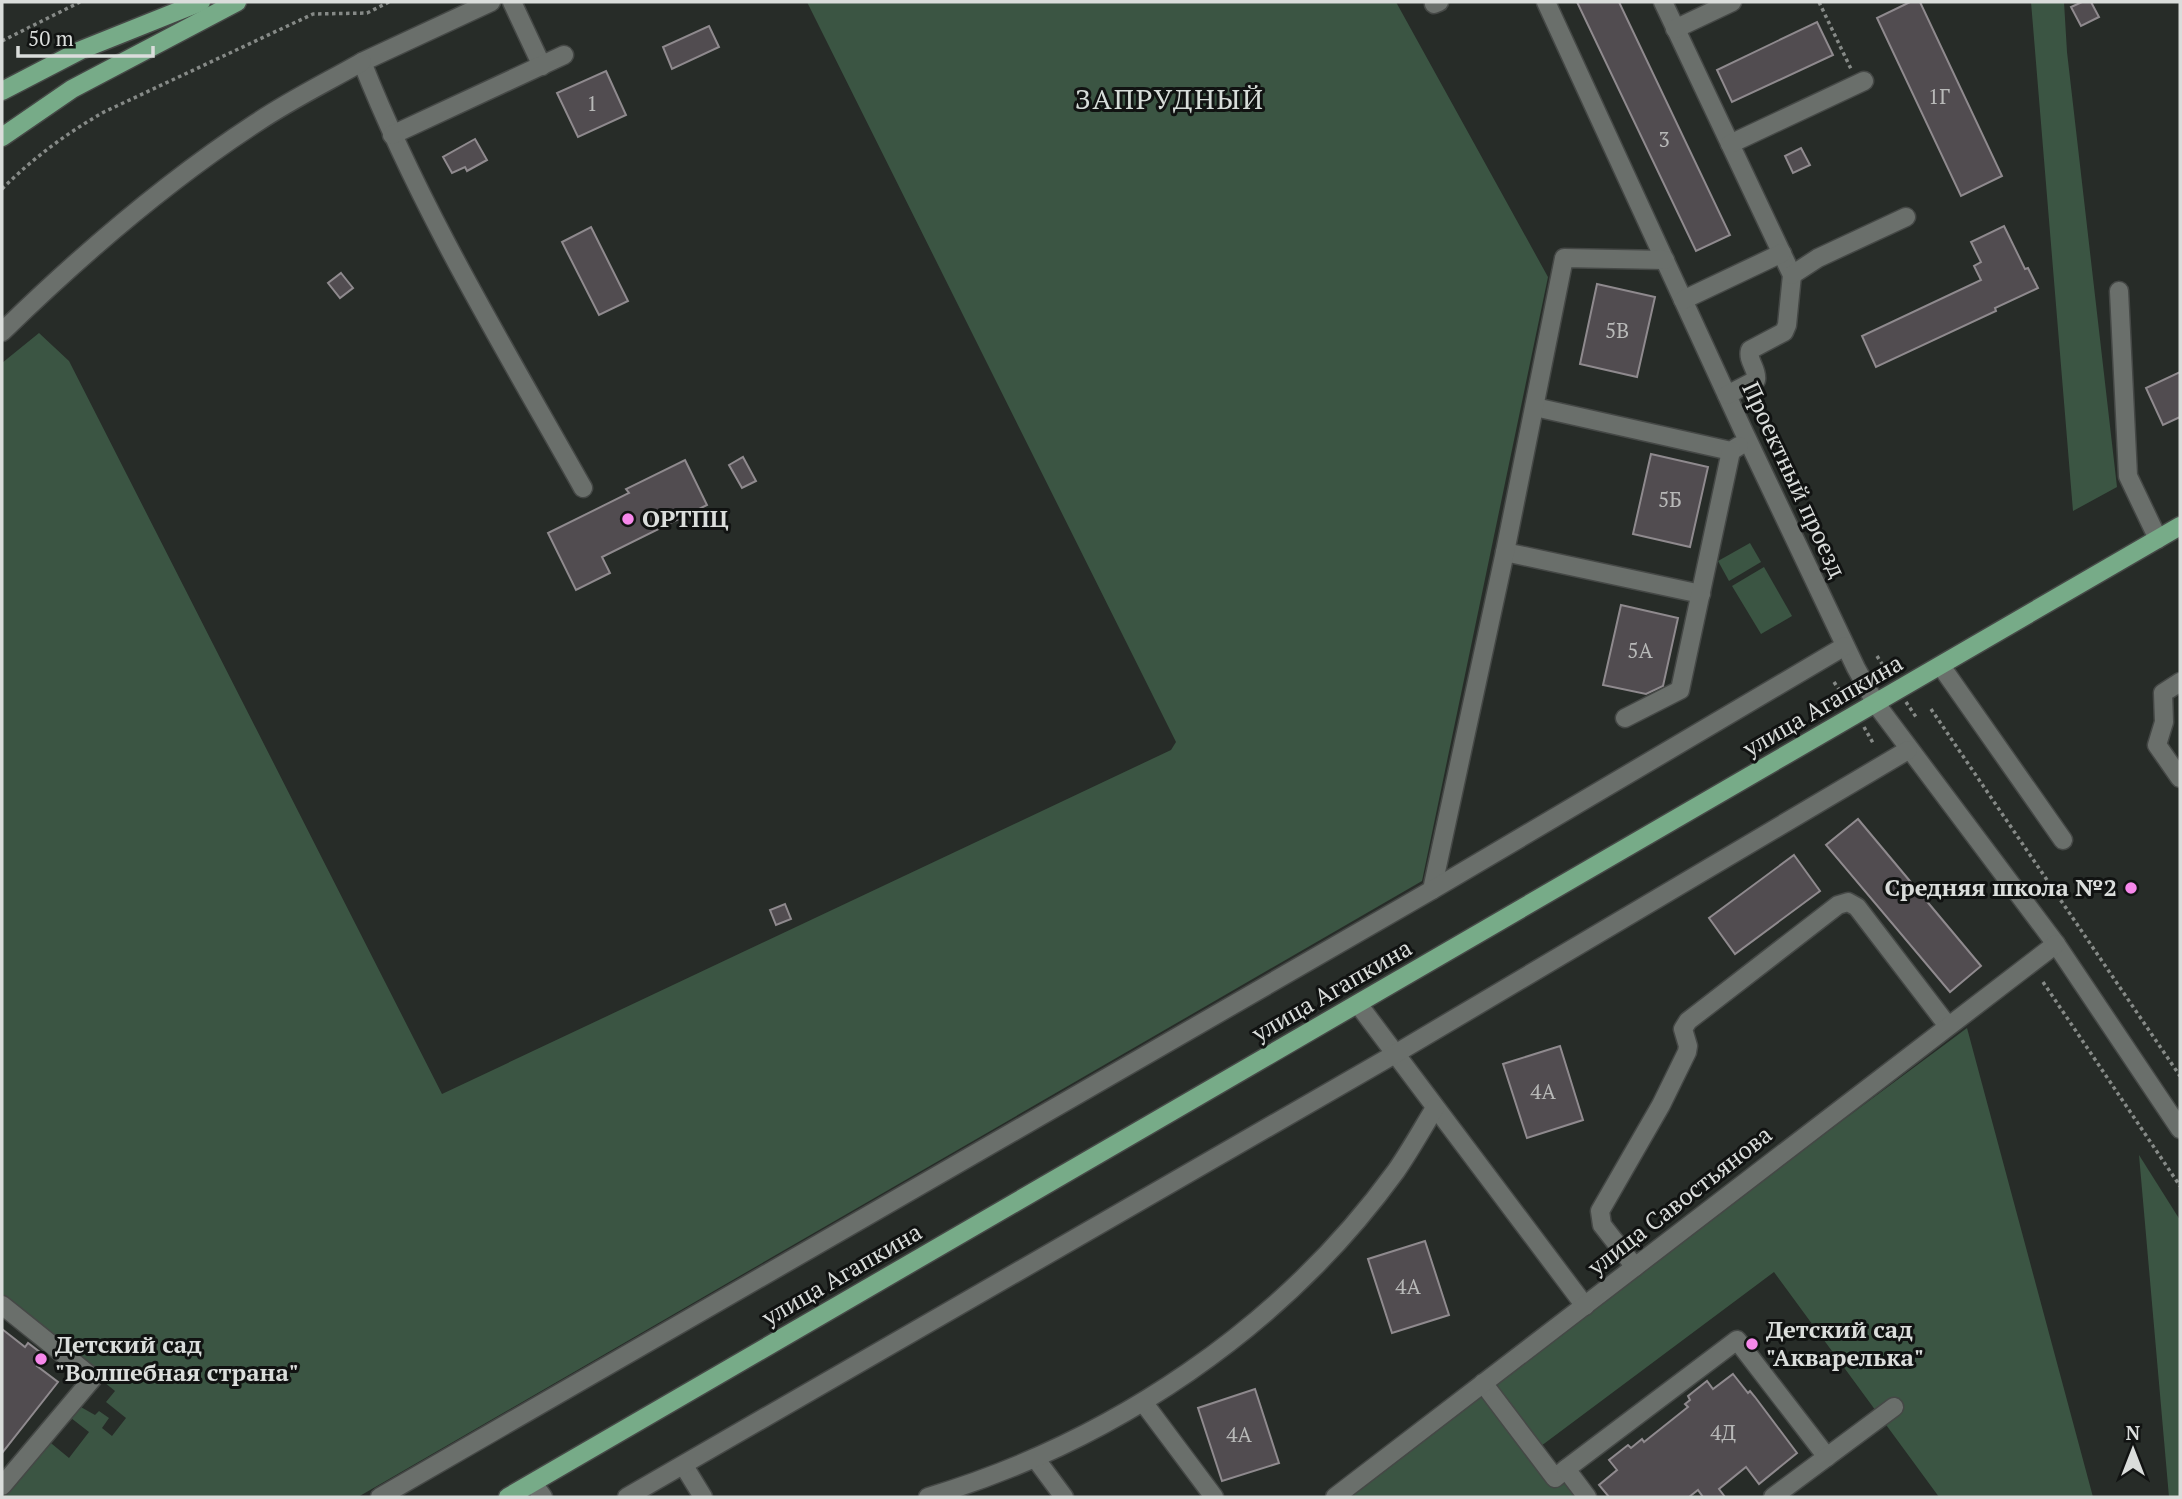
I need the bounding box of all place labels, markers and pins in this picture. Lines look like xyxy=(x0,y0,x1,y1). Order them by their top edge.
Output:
place label: ОРТПЦ xyxy=(642,502,729,534)
marker: ОРТПЦ xyxy=(620,511,636,527)
place label: Средняя школа №2 xyxy=(1884,871,2117,903)
marker: Средняя школа №2 xyxy=(2123,880,2139,896)
place label: Детский сад "Акварелька" xyxy=(1766,1313,1924,1373)
place label: Детский сад "Волшебная страна" xyxy=(55,1328,299,1388)
marker: Детский сад "Акварелька" xyxy=(1744,1336,1760,1352)
marker: Детский сад "Волшебная страна" xyxy=(33,1351,49,1367)

